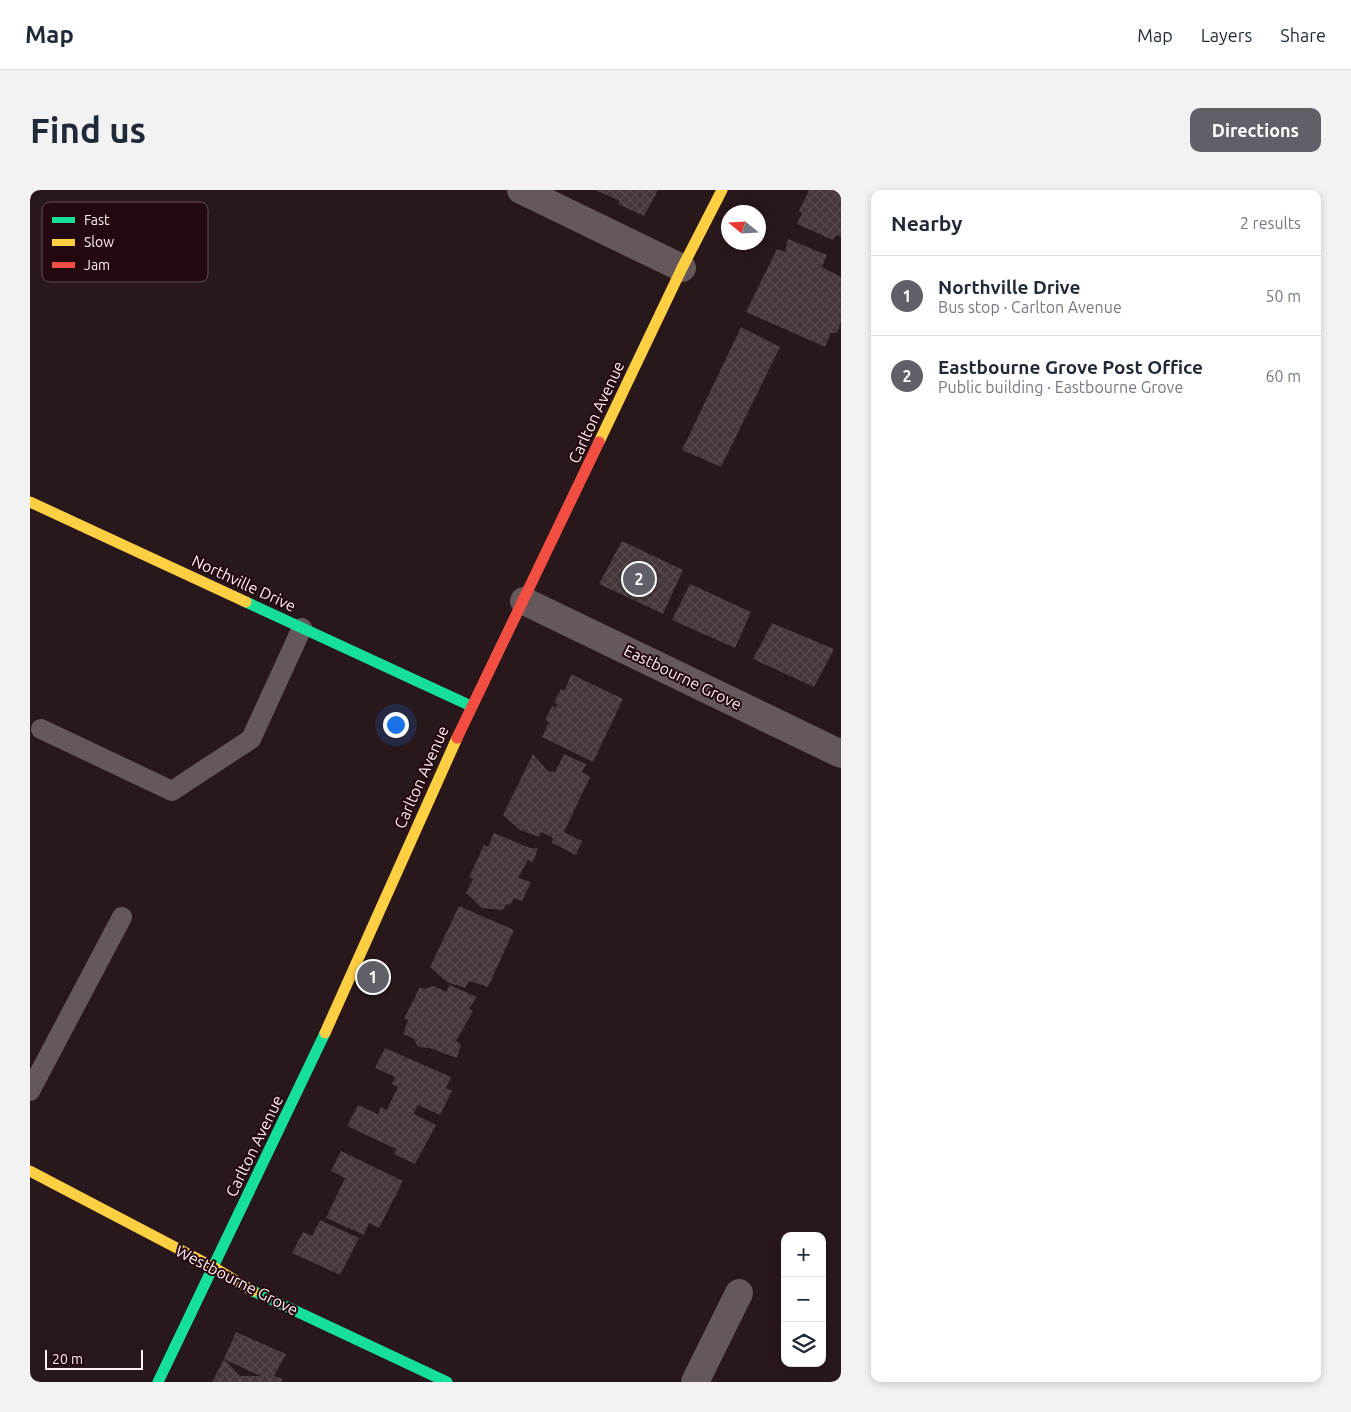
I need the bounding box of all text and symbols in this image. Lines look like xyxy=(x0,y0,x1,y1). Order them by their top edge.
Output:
text: Map xyxy=(25,21,74,48)
text: Map xyxy=(1137,25,1173,45)
text: Layers xyxy=(1201,25,1252,45)
text: Share xyxy=(1280,25,1326,45)
button: Directions xyxy=(1190,108,1321,152)
text: Find us xyxy=(30,110,146,150)
legend xyxy=(42,202,208,282)
north arrow xyxy=(721,205,766,250)
text: Nearby xyxy=(891,211,962,235)
text: Fast xyxy=(84,212,110,228)
text: 2 results xyxy=(1240,214,1301,232)
text: Slow xyxy=(84,234,114,250)
text: Jam xyxy=(84,257,110,273)
text: Northville Drive xyxy=(938,276,1081,298)
text: 1 xyxy=(902,287,912,305)
text: 50 m xyxy=(1265,287,1301,305)
text: Bus stop · Carlton Avenue xyxy=(938,298,1122,316)
text: Eastbourne Grove Post Office xyxy=(938,356,1203,378)
street label: Carlton Avenue xyxy=(564,358,628,466)
text: 2 xyxy=(902,367,912,385)
text: 60 m xyxy=(1265,367,1301,385)
text: Public building · Eastbourne Grove xyxy=(938,378,1183,396)
street label: Northville Drive xyxy=(189,551,299,615)
pin: 2 xyxy=(623,560,655,598)
street label: Eastbourne Grove xyxy=(621,641,745,713)
your location xyxy=(383,712,409,738)
street label: Carlton Avenue xyxy=(390,723,452,831)
pin: 1 xyxy=(357,958,389,996)
street label: Carlton Avenue xyxy=(222,1092,286,1200)
map controls xyxy=(781,1232,826,1367)
button: + xyxy=(781,1232,826,1277)
street label: Westbourne Grove xyxy=(173,1241,301,1319)
button: − xyxy=(781,1277,826,1322)
button: layers xyxy=(781,1322,826,1367)
scale bar xyxy=(45,1347,142,1370)
text: 20 m xyxy=(52,1351,83,1367)

